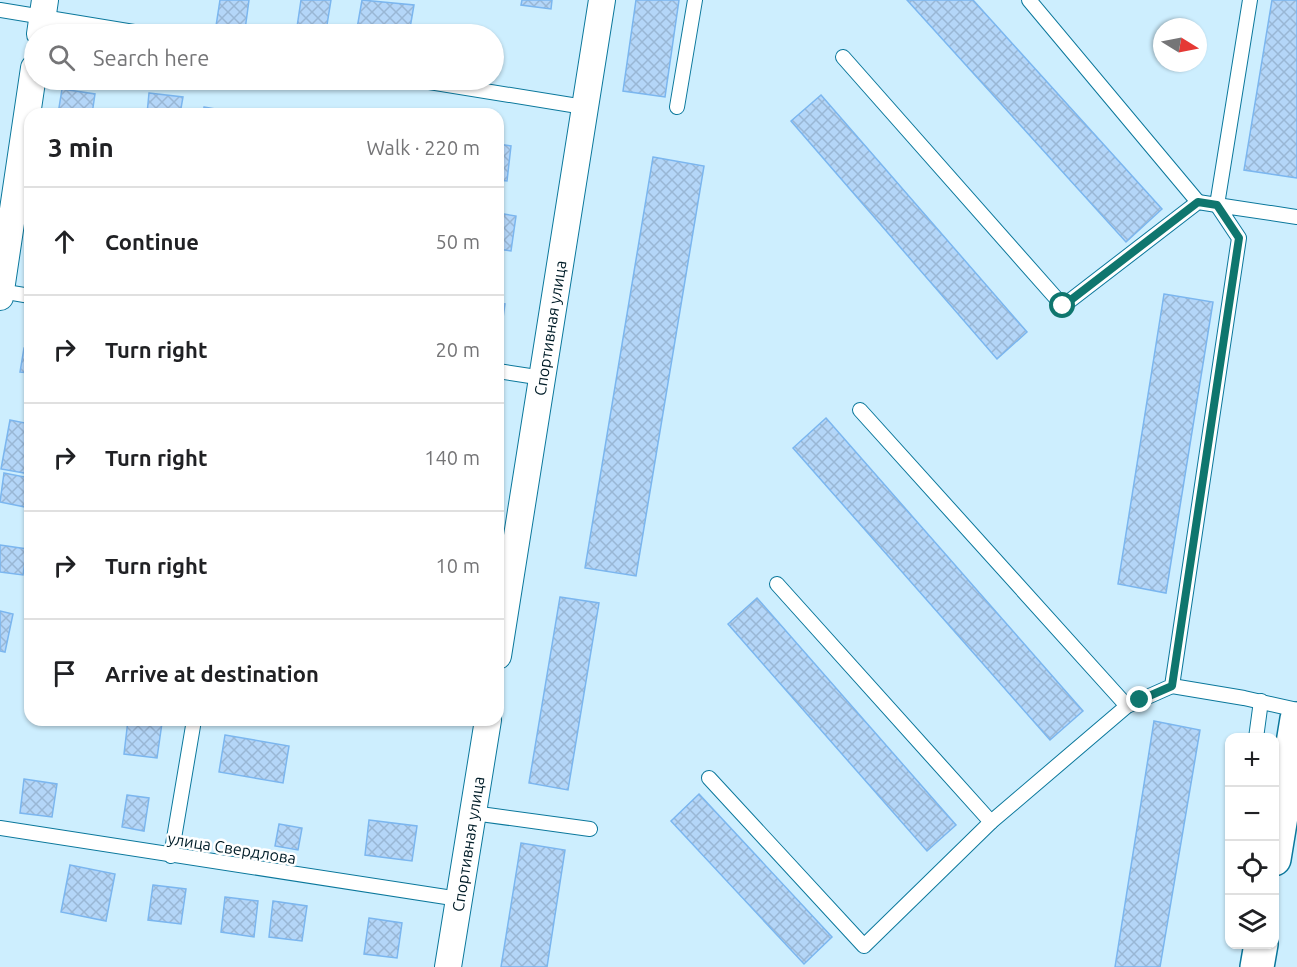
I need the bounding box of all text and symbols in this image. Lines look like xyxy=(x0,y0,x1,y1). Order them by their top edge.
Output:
north arrow xyxy=(1153,18,1207,72)
search box xyxy=(24,24,504,90)
icon: search xyxy=(45,41,78,74)
text: Search here xyxy=(93,45,209,70)
text: 3 min xyxy=(48,133,114,162)
text: Walk · 220 m xyxy=(367,136,480,159)
icon: ahead xyxy=(48,225,81,258)
text: Continue xyxy=(105,229,199,254)
text: 50 m xyxy=(436,230,480,253)
street label: Спортивная улица xyxy=(530,259,570,397)
route start xyxy=(1049,292,1075,318)
icon: right xyxy=(48,333,81,366)
text: Turn right xyxy=(105,337,207,362)
text: 20 m xyxy=(436,338,480,361)
icon: right xyxy=(48,441,81,474)
text: Turn right xyxy=(105,445,207,470)
text: 140 m xyxy=(424,446,480,469)
icon: right xyxy=(48,549,81,582)
text: Turn right xyxy=(105,553,207,578)
text: 10 m xyxy=(436,554,480,577)
icon: arrive xyxy=(48,657,81,690)
text: Arrive at destination xyxy=(105,661,319,686)
route end xyxy=(1126,686,1152,712)
map controls xyxy=(1225,733,1279,949)
button: + xyxy=(1225,733,1279,787)
street label: Спортивная улица xyxy=(448,775,488,913)
button: − xyxy=(1225,787,1279,841)
street label: улица Свердлова xyxy=(167,829,297,867)
button: locate xyxy=(1225,841,1279,895)
button: layers xyxy=(1225,895,1279,949)

